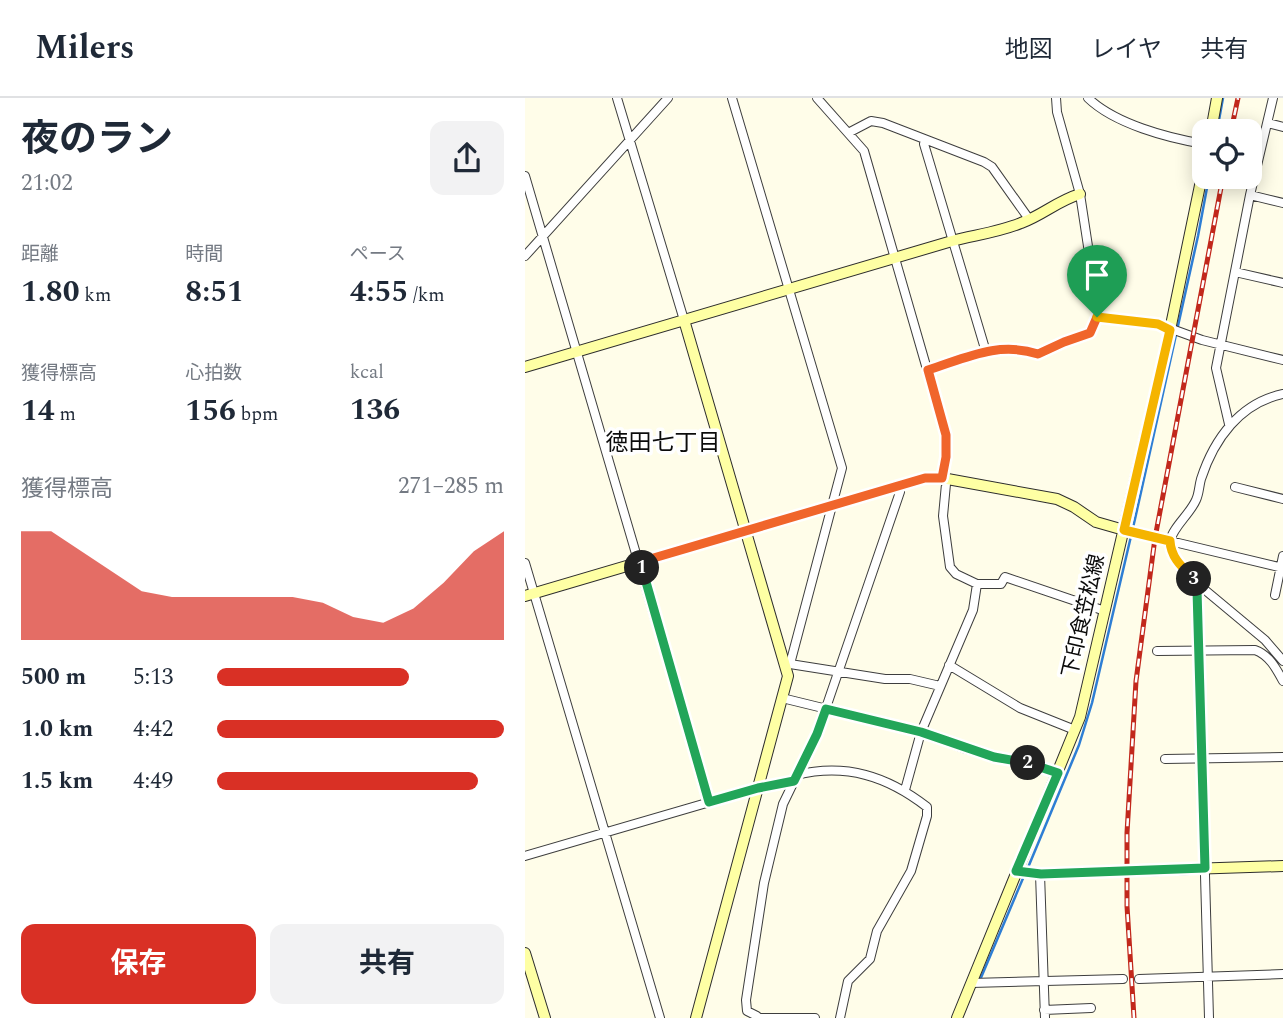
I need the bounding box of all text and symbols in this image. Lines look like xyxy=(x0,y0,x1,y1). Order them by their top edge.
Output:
text: Milers xyxy=(35,23,134,73)
text: 地図 xyxy=(1005,32,1053,68)
text: レイヤ xyxy=(1091,32,1162,68)
text: 共有 xyxy=(1200,32,1248,68)
text: 夜のラン xyxy=(21,111,173,169)
map controls xyxy=(1192,119,1262,189)
button: locate xyxy=(1192,119,1262,189)
button: share xyxy=(430,121,504,195)
text: 21:02 xyxy=(21,166,73,201)
text: 距離 xyxy=(21,240,59,269)
text: 時間 xyxy=(185,240,223,269)
text: ペース xyxy=(350,240,406,269)
pin xyxy=(1067,245,1127,317)
icon: arrive xyxy=(1078,256,1116,294)
text: 1.80 xyxy=(21,269,80,315)
text: 8:51 xyxy=(185,269,244,315)
text: 4:55 xyxy=(350,269,408,315)
text: km xyxy=(80,281,111,310)
text: /km xyxy=(408,281,445,310)
text: kcal xyxy=(350,358,384,387)
text: 獲得標高 xyxy=(21,359,97,388)
text: 心拍数 xyxy=(185,359,242,388)
text: 136 xyxy=(350,387,400,433)
text: 14 xyxy=(21,388,55,434)
text: 156 xyxy=(185,388,236,434)
text: m xyxy=(55,400,76,429)
text: bpm xyxy=(236,400,278,429)
district label: 徳田七丁目 xyxy=(606,426,721,461)
text: 271–285 m xyxy=(398,469,504,504)
text: 獲得標高 xyxy=(21,472,113,507)
pin: 1 xyxy=(625,550,659,586)
street label: 下印食笠松線 xyxy=(1054,551,1114,681)
text: 1 xyxy=(636,553,647,582)
pin: 3 xyxy=(1177,561,1211,596)
text: 3 xyxy=(1188,564,1199,593)
text: 500 m xyxy=(21,660,86,695)
text: 5:13 xyxy=(133,660,173,695)
text: 1.0 km xyxy=(21,712,93,747)
text: 4:42 xyxy=(133,712,173,747)
pin: 2 xyxy=(1011,746,1045,780)
text: 2 xyxy=(1022,748,1033,777)
text: 1.5 km xyxy=(21,764,93,799)
text: 4:49 xyxy=(133,764,173,799)
button: 保存 xyxy=(21,924,256,1004)
button: 共有 xyxy=(270,924,504,1004)

